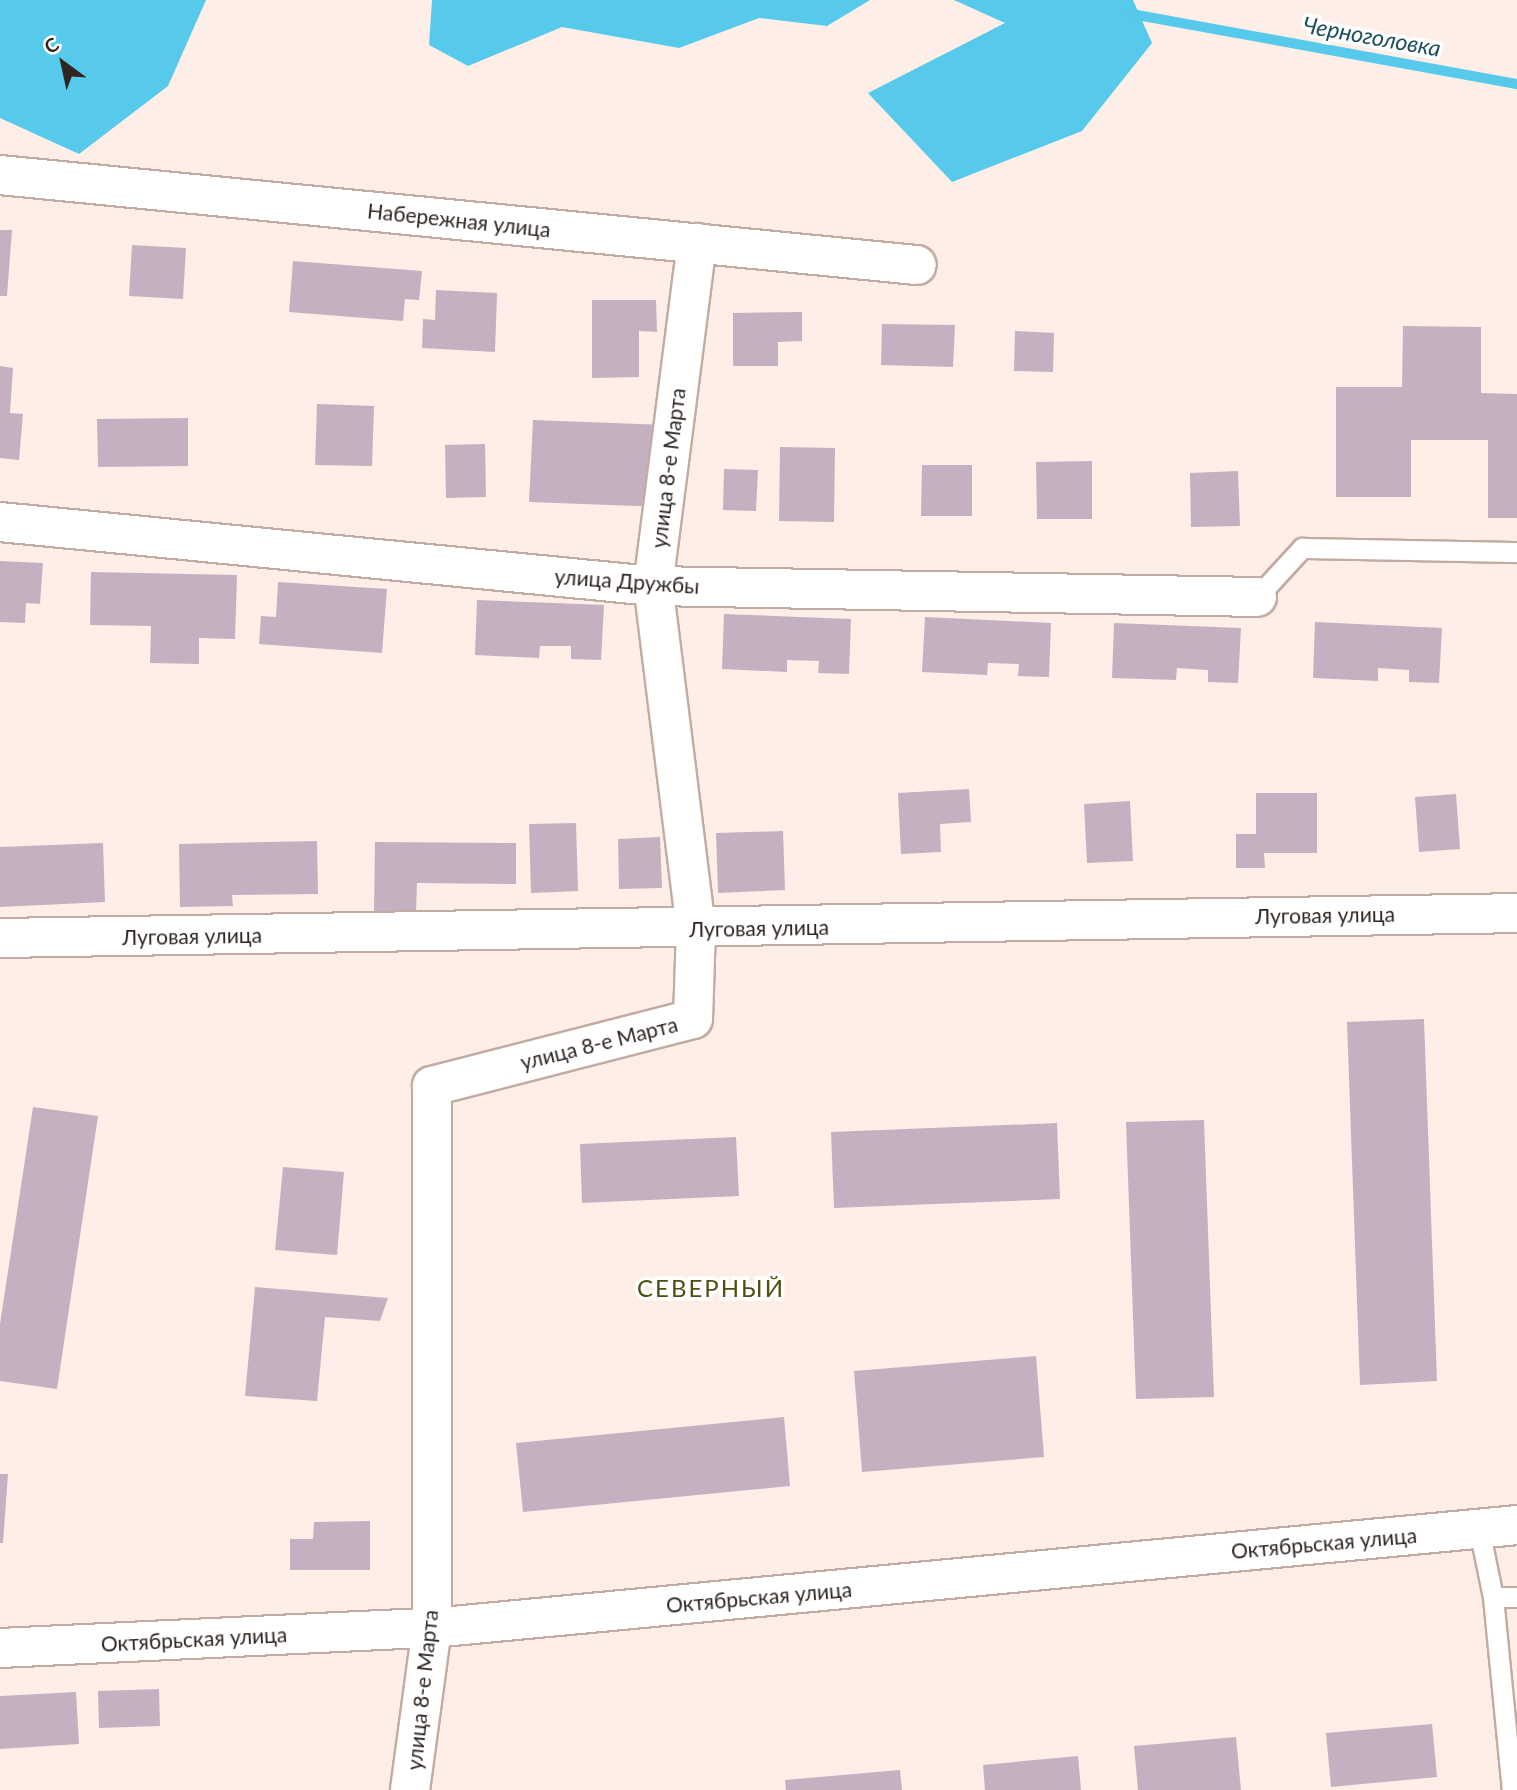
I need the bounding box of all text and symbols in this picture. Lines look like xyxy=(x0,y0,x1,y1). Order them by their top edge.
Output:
water label: Черноголовка xyxy=(1301,10,1443,62)
north arrow xyxy=(28,28,98,98)
text: С xyxy=(40,32,63,58)
street label: Набережная улица xyxy=(366,198,552,242)
street label: улица 8-е Марта xyxy=(646,386,690,550)
street label: улица Дружбы xyxy=(554,563,700,599)
street label: Луговая улица xyxy=(1255,901,1395,929)
street label: Луговая улица xyxy=(689,914,829,942)
street label: Луговая улица xyxy=(122,922,262,950)
street label: улица 8-е Марта xyxy=(518,1011,680,1075)
district label: СЕВЕРНЫЙ xyxy=(638,1274,784,1302)
street label: Октябрьская улица xyxy=(1230,1522,1418,1564)
street label: Октябрьская улица xyxy=(665,1576,853,1618)
street label: улица 8-е Марта xyxy=(401,1609,443,1771)
street label: Октябрьская улица xyxy=(100,1622,288,1656)

